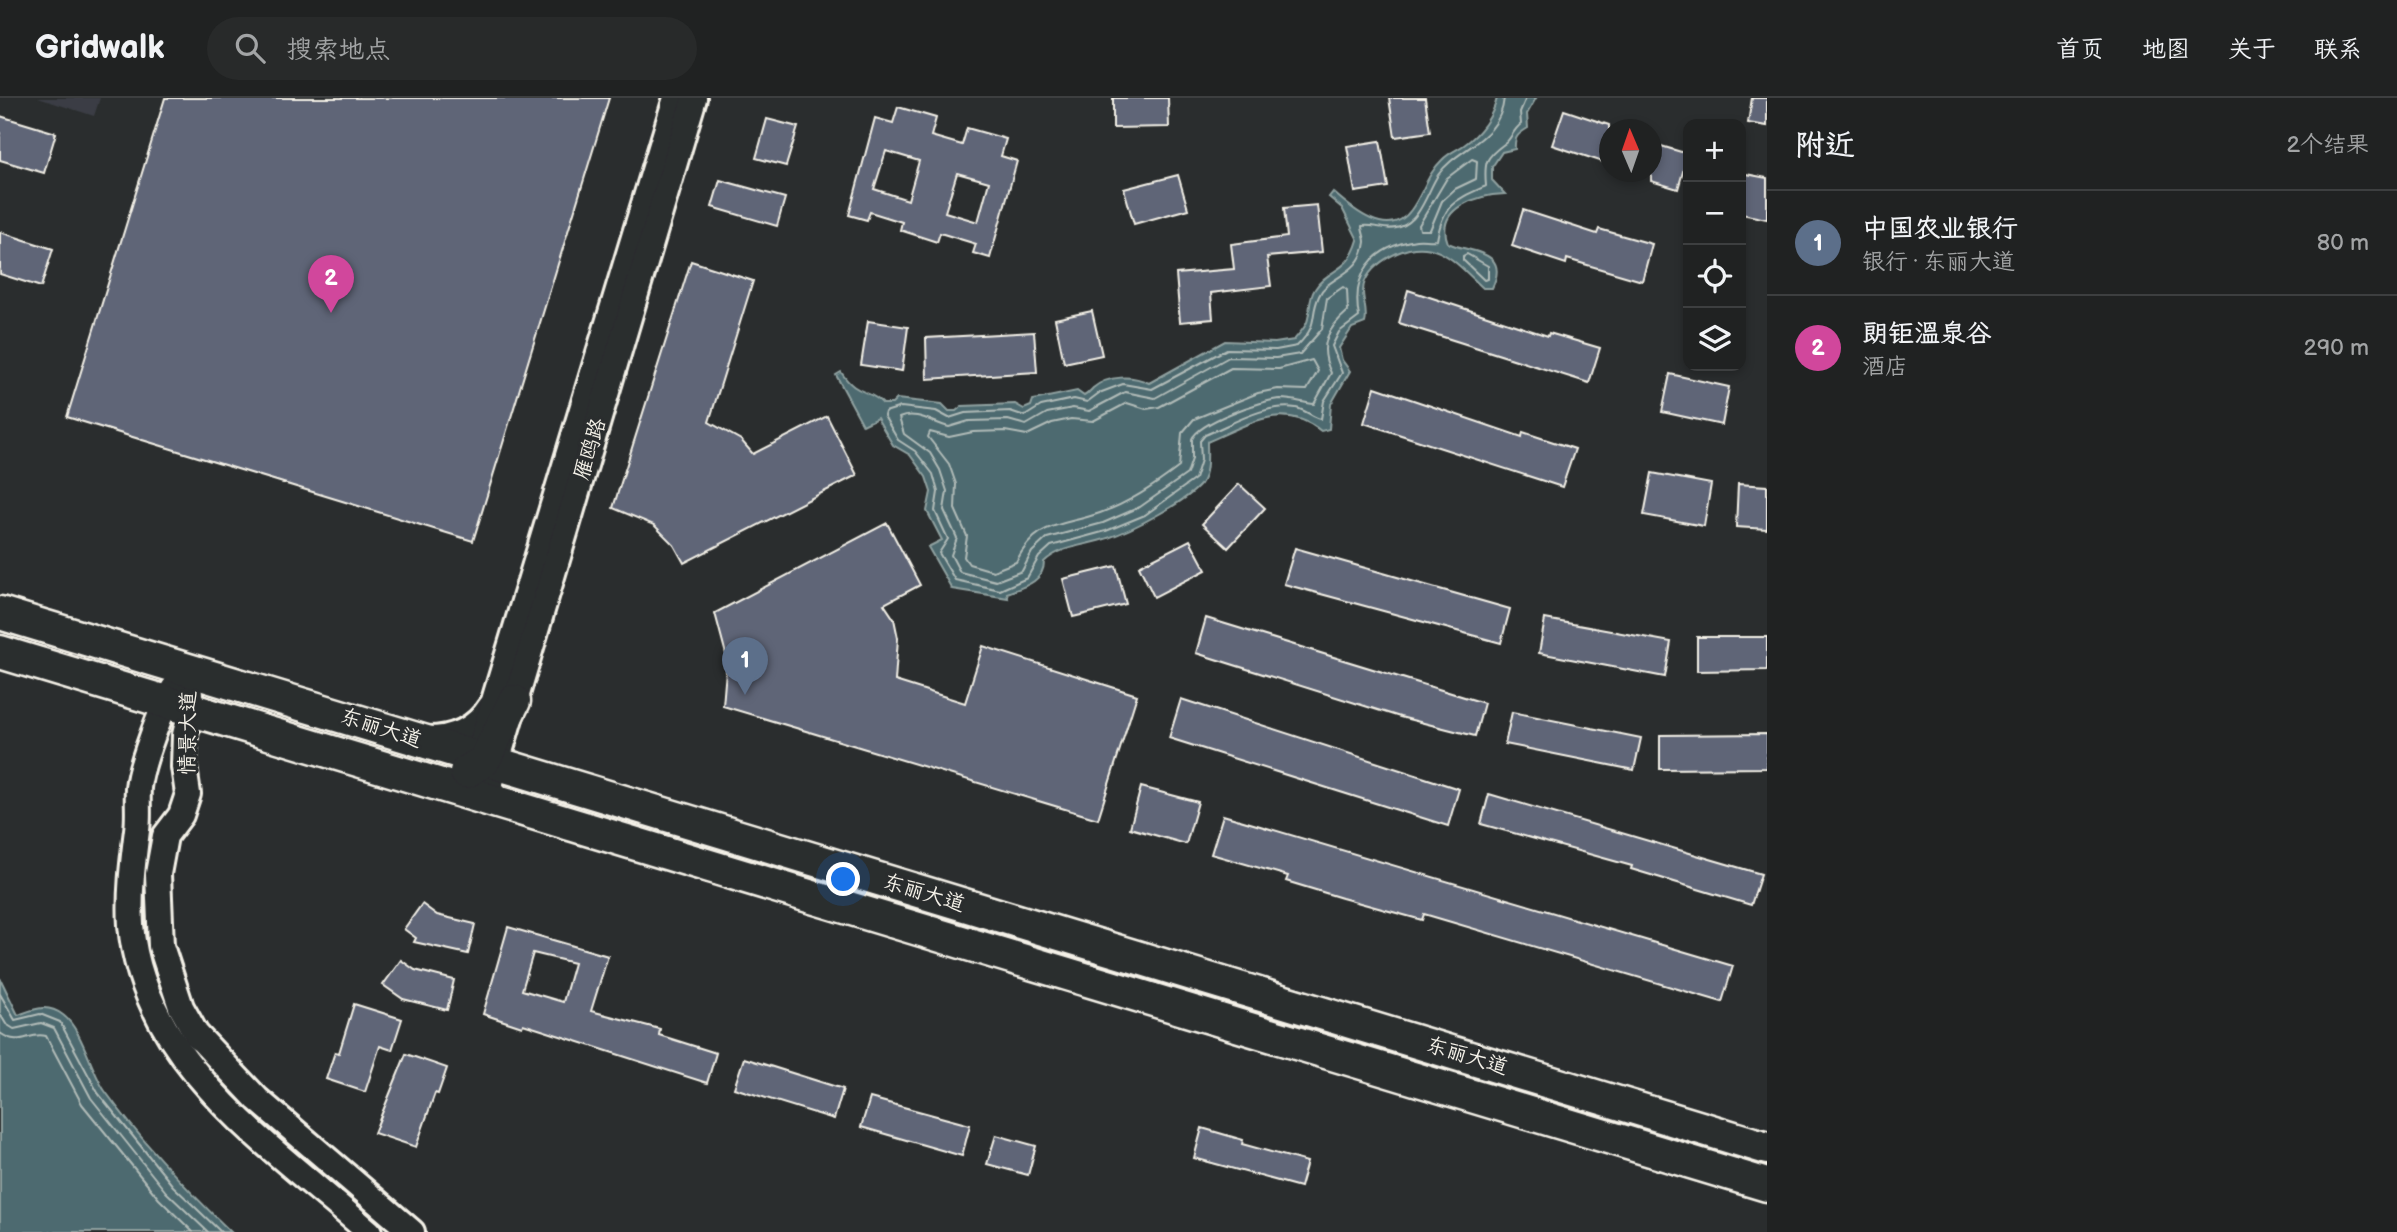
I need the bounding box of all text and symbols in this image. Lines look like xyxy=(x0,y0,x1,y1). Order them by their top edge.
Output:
search box xyxy=(207,17,697,80)
text: Gridwalk xyxy=(35,28,165,68)
icon: search xyxy=(231,29,269,67)
text: 搜索地点 xyxy=(287,35,391,66)
text: 首页 xyxy=(2056,35,2104,64)
text: 地图 xyxy=(2142,35,2190,64)
text: 关于 xyxy=(2228,35,2276,64)
text: 联系 xyxy=(2314,35,2362,64)
north arrow xyxy=(1599,119,1662,182)
map controls xyxy=(1683,119,1746,371)
button: + xyxy=(1683,119,1746,182)
text: 附近 xyxy=(1795,128,1855,164)
text: 2个结果 xyxy=(2286,131,2369,159)
button: − xyxy=(1683,182,1746,245)
text: 中国农业银行 xyxy=(1862,214,2018,245)
text: 1 xyxy=(1813,229,1823,257)
text: 80 m xyxy=(2317,229,2369,257)
button: locate xyxy=(1683,245,1746,308)
text: 银行 · 东丽大道 xyxy=(1862,248,2015,276)
pin: 2 xyxy=(308,255,354,313)
button: layers xyxy=(1683,308,1746,371)
text: 朗钜温泉谷 xyxy=(1862,319,1992,350)
text: 2 xyxy=(1811,334,1825,362)
text: 290 m xyxy=(2303,334,2369,362)
text: 酒店 xyxy=(1862,353,1908,381)
street label: 雁鸥路 xyxy=(569,415,611,483)
pin: 1 xyxy=(722,637,768,695)
street label: 情景大道 xyxy=(175,691,201,775)
street label: 东丽大道 xyxy=(337,703,425,753)
your location xyxy=(826,862,860,896)
street label: 东丽大道 xyxy=(880,869,968,917)
street label: 东丽大道 xyxy=(1423,1032,1511,1080)

